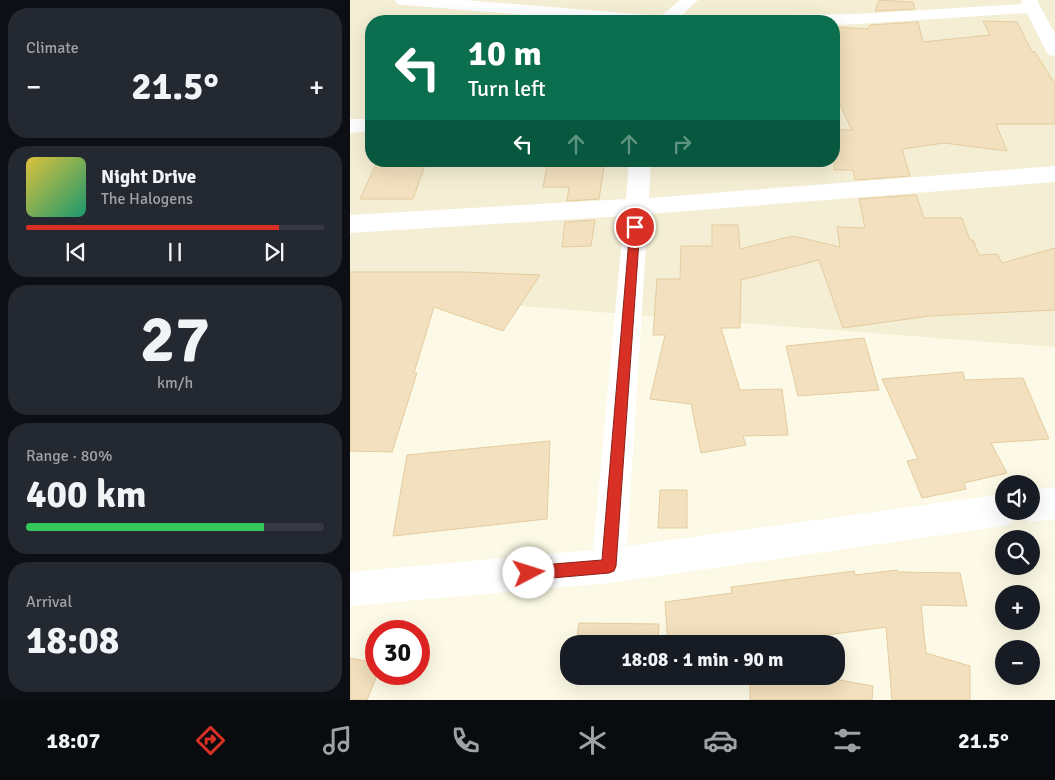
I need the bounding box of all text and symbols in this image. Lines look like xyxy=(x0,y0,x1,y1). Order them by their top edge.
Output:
text: 10 m xyxy=(468,32,542,75)
icon: left xyxy=(385,35,450,100)
text: Climate xyxy=(26,38,79,58)
text: 21.5° xyxy=(131,63,219,110)
text: − xyxy=(26,70,41,104)
text: + xyxy=(309,70,324,104)
text: Turn left xyxy=(468,75,546,102)
icon: left xyxy=(509,130,537,158)
icon: ahead xyxy=(562,130,590,158)
icon: ahead xyxy=(615,130,643,158)
icon: right xyxy=(668,130,696,158)
text: Night Drive xyxy=(101,165,196,189)
text: The Halogens xyxy=(101,189,193,209)
pin xyxy=(614,206,656,248)
icon: arrive xyxy=(621,213,649,241)
icon: previous xyxy=(62,238,90,266)
icon: pause xyxy=(161,238,189,266)
icon: next xyxy=(260,238,288,266)
text: 27 xyxy=(140,300,210,380)
text: km/h xyxy=(157,373,193,393)
text: Range · 80% xyxy=(26,446,112,466)
text: 400 km xyxy=(26,471,147,518)
map controls xyxy=(995,475,1040,685)
button: sound xyxy=(995,475,1040,520)
button: search xyxy=(995,530,1040,575)
position arrow xyxy=(502,546,554,598)
button: + xyxy=(995,585,1040,630)
text: Arrival xyxy=(26,592,72,612)
text: 18:08 xyxy=(26,617,119,664)
speed limit sign: 30 xyxy=(365,620,430,685)
button: − xyxy=(995,640,1040,685)
text: 18:08 · 1 min · 90 m xyxy=(622,648,783,672)
icon: directions xyxy=(193,723,228,758)
icon: music xyxy=(320,723,355,758)
icon: phone xyxy=(448,723,483,758)
icon: climate xyxy=(575,723,610,758)
icon: car xyxy=(703,723,738,758)
icon: filters xyxy=(830,723,865,758)
text: 18:07 xyxy=(46,727,100,754)
text: 21.5° xyxy=(958,727,1009,754)

